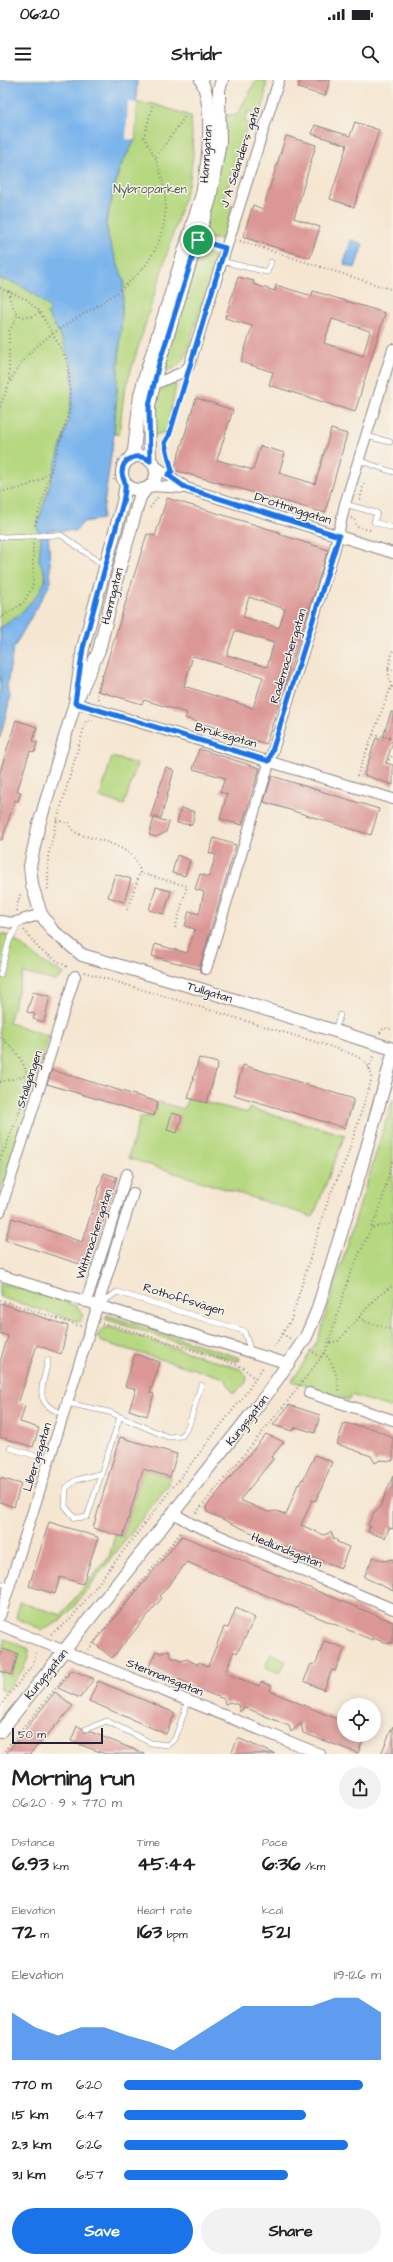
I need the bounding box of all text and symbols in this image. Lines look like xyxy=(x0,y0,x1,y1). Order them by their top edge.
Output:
text: 06:20 xyxy=(20,4,59,25)
text: Stridr xyxy=(171,42,222,67)
icon: menu xyxy=(12,43,34,65)
icon: search xyxy=(359,43,381,65)
street label: J A Selanders gata xyxy=(216,105,266,210)
street label: Hamngatan xyxy=(196,125,218,184)
park label: Nybroparken xyxy=(113,181,187,199)
pin xyxy=(181,223,215,257)
icon: arrive xyxy=(187,229,209,251)
street label: Drottninggatan xyxy=(252,488,334,530)
street label: Hamngatan xyxy=(97,566,129,627)
street label: Rademachergatan xyxy=(266,606,312,706)
street label: Bruksgatan xyxy=(193,719,259,753)
street label: Tullgatan xyxy=(185,978,235,1008)
street label: Stallgången xyxy=(12,1048,48,1110)
street label: Wittmachergatan xyxy=(72,1187,118,1282)
street label: Rothoffsvägen xyxy=(141,1279,227,1321)
street label: Kungsgatan xyxy=(222,1391,274,1450)
street label: Libergsgatan xyxy=(19,1421,57,1494)
street label: Hedlundsgatan xyxy=(248,1528,325,1573)
street label: Kungsgatan xyxy=(21,1645,73,1704)
street label: Stenmansgatan xyxy=(123,1654,206,1702)
map controls xyxy=(337,1698,381,1742)
button: locate xyxy=(337,1698,381,1742)
scale bar xyxy=(12,1726,103,1745)
text: 50 m xyxy=(18,1727,46,1742)
text: Morning run xyxy=(12,1763,135,1794)
button: share xyxy=(339,1767,381,1809)
text: 06:20 · 9 × 770 m xyxy=(12,1794,122,1812)
text: Distance xyxy=(12,1835,55,1850)
text: Time xyxy=(137,1835,160,1850)
text: Pace xyxy=(262,1835,288,1850)
text: 6.93 xyxy=(12,1850,49,1878)
text: 45:44 xyxy=(137,1850,195,1878)
text: 6:36 xyxy=(262,1850,301,1878)
text: km xyxy=(49,1859,69,1874)
text: /km xyxy=(301,1859,325,1874)
text: Elevation xyxy=(12,1903,55,1918)
text: Heart rate xyxy=(137,1903,192,1918)
text: kcal xyxy=(262,1903,283,1918)
text: 72 xyxy=(12,1918,36,1946)
text: 163 xyxy=(137,1918,162,1946)
text: 521 xyxy=(262,1918,290,1946)
text: m xyxy=(36,1927,49,1942)
text: bpm xyxy=(162,1927,188,1942)
text: Elevation xyxy=(12,1966,63,1984)
text: 119–126 m xyxy=(334,1966,381,1984)
text: 770 m xyxy=(12,2076,52,2094)
text: 6:20 xyxy=(76,2076,102,2094)
text: 1.5 km xyxy=(12,2106,48,2124)
text: 6:47 xyxy=(76,2106,103,2124)
text: 2.3 km xyxy=(12,2136,51,2154)
text: 6:26 xyxy=(76,2136,102,2154)
text: 3.1 km xyxy=(12,2166,45,2184)
text: 6:57 xyxy=(76,2166,104,2184)
button: Save xyxy=(12,2208,193,2254)
button: Share xyxy=(201,2208,381,2254)

